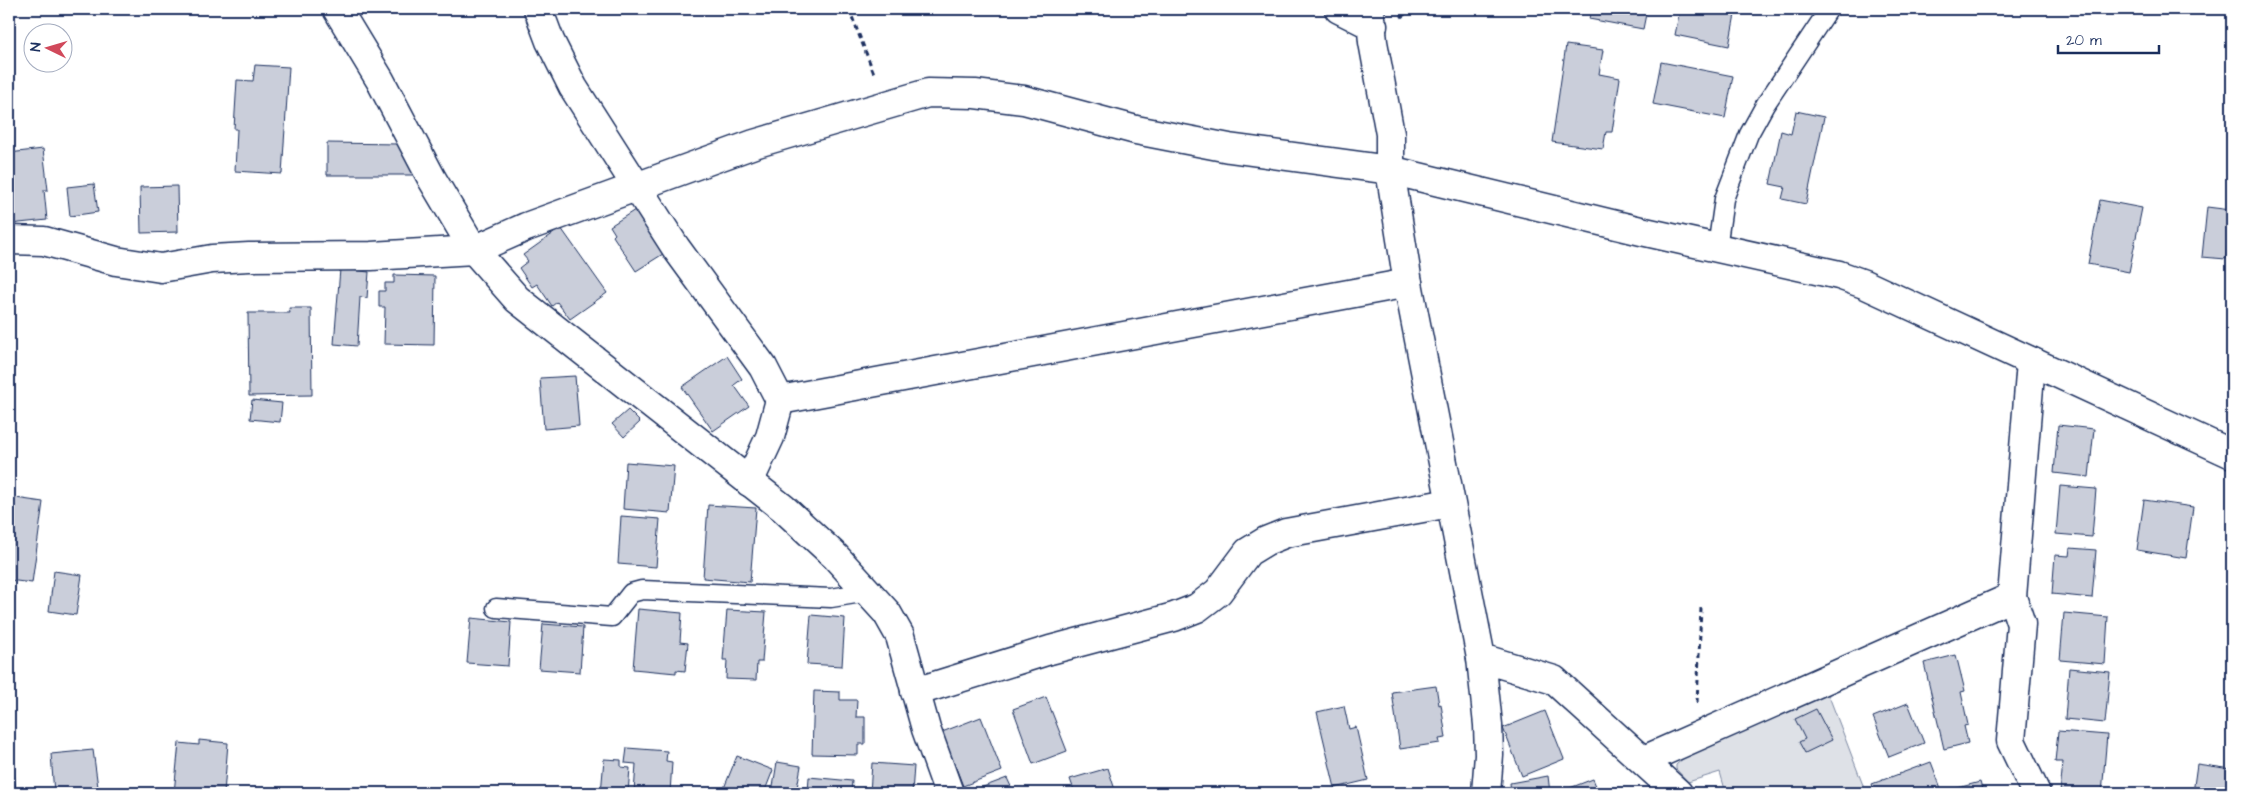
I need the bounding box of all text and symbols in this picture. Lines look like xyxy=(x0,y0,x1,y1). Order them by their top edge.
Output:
north arrow xyxy=(22,22,72,72)
scale bar xyxy=(2058,22,2160,54)
text: 20 m xyxy=(2066,30,2102,51)
text: N xyxy=(26,41,46,52)

